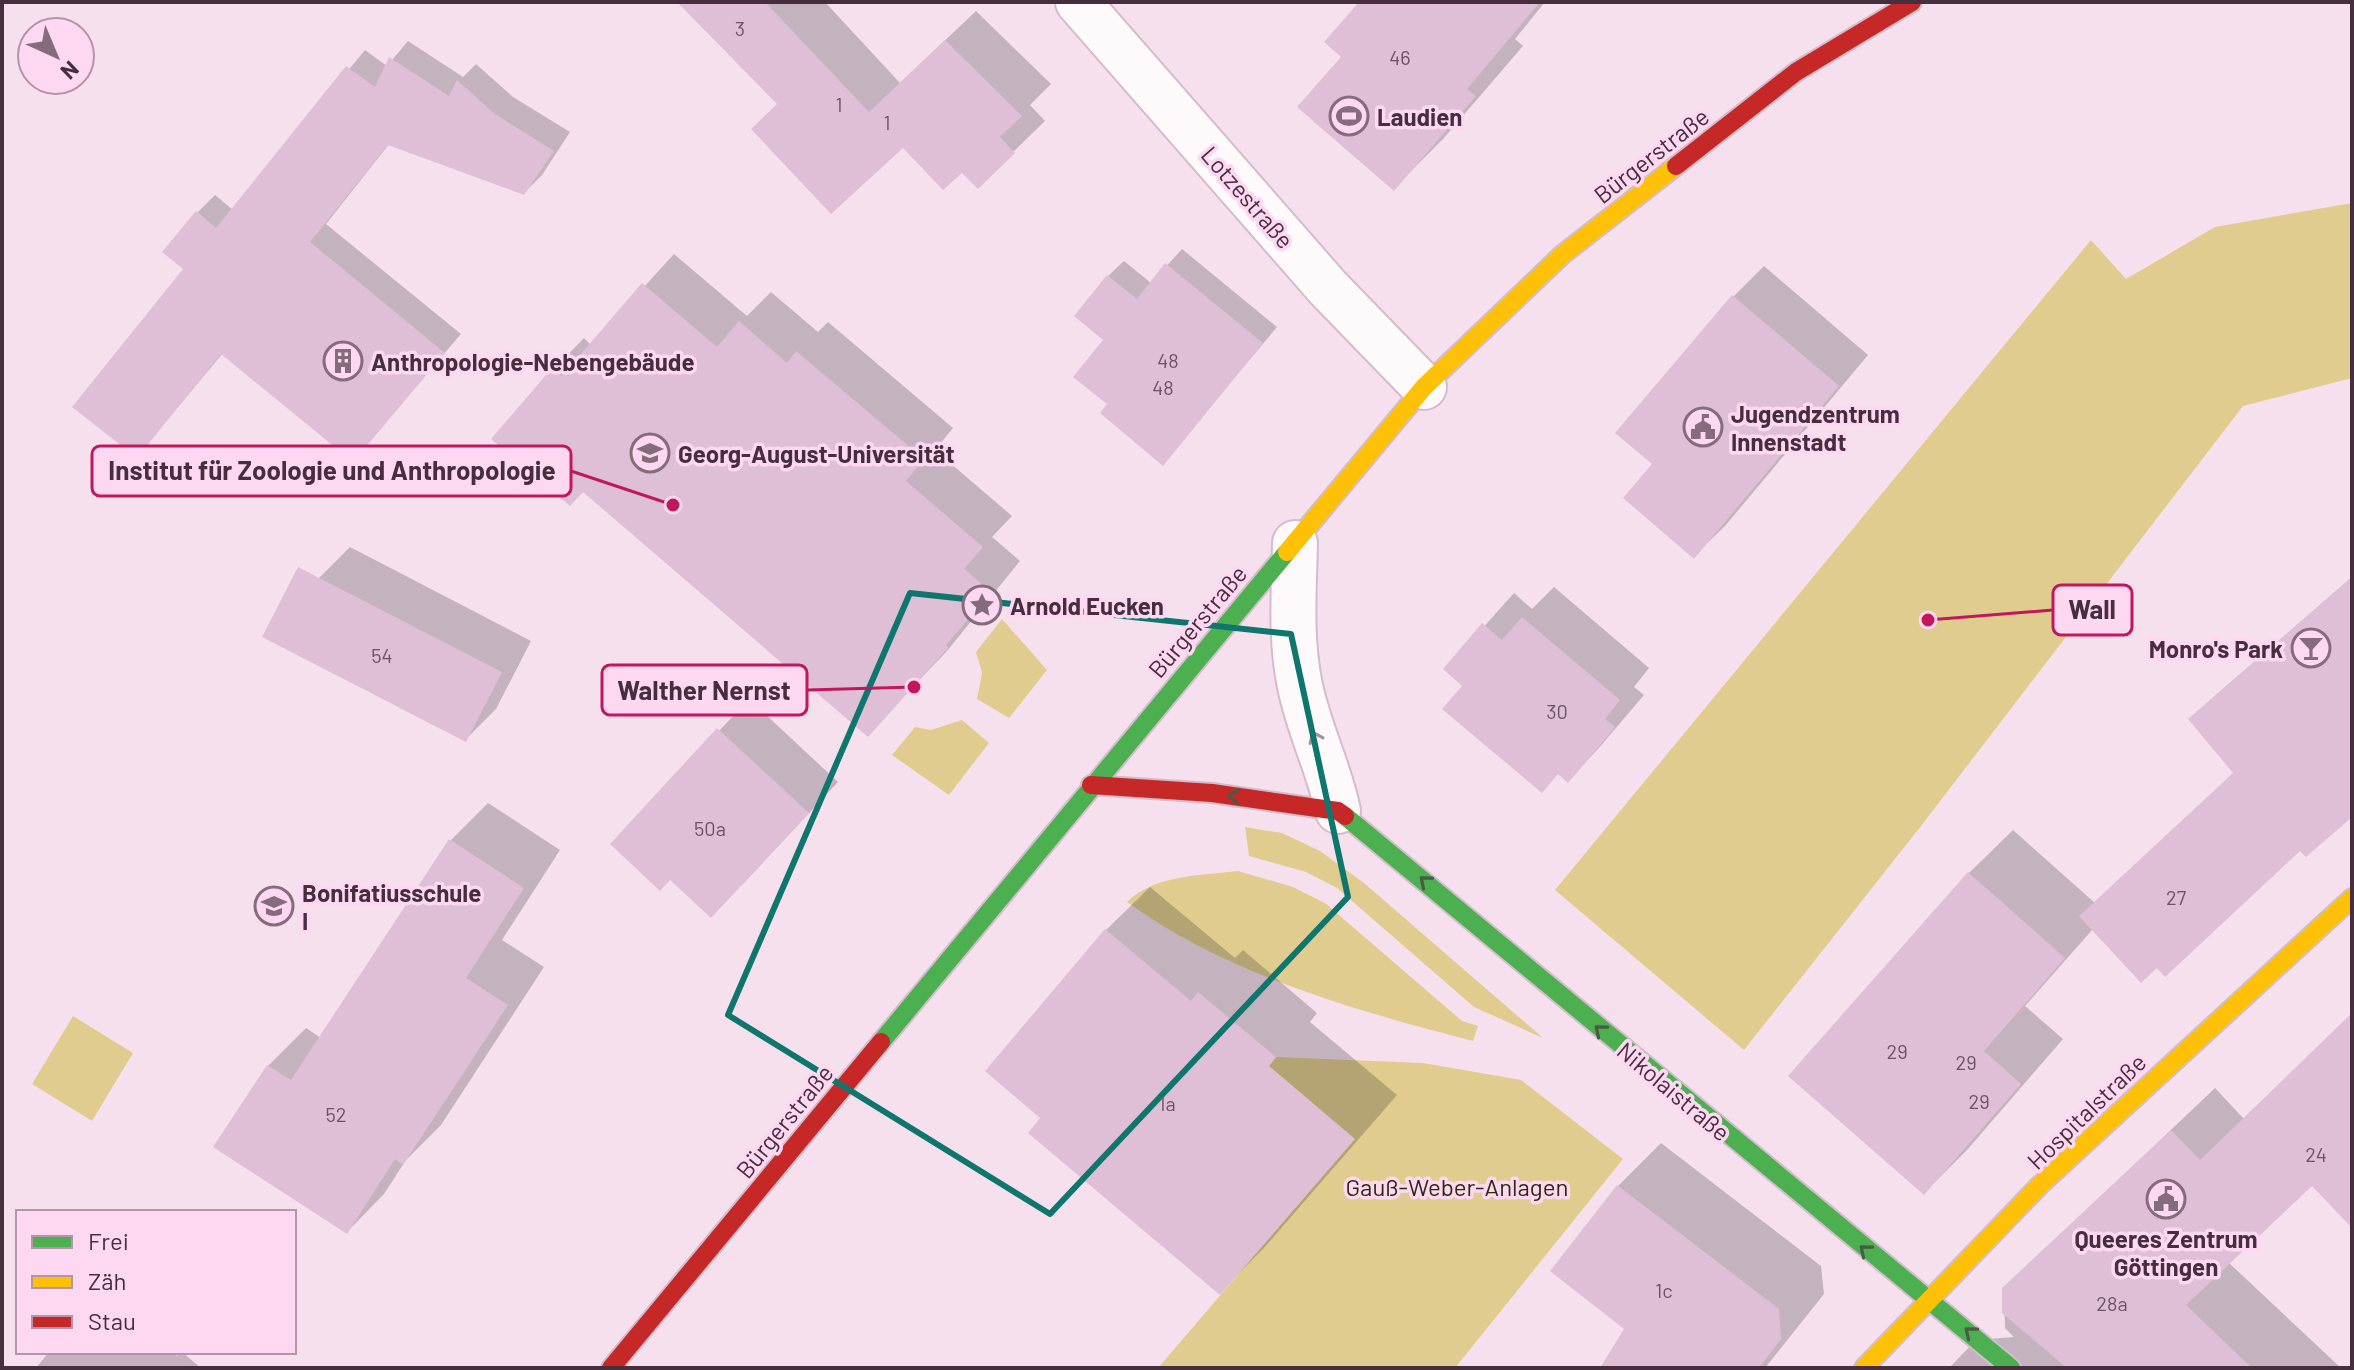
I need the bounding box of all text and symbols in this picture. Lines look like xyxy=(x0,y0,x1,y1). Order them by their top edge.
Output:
north arrow xyxy=(16,16,96,96)
house number: 3 xyxy=(735,16,745,40)
house number: 46 xyxy=(1389,45,1411,69)
text: N xyxy=(56,57,85,86)
house number: 1 xyxy=(836,92,843,116)
sports icon: Laudien xyxy=(1328,95,1370,137)
street label: Bürgerstraße xyxy=(1588,101,1714,209)
place label: Laudien xyxy=(1377,102,1462,131)
house number: 1 xyxy=(884,110,891,134)
street label: Lotzestraße xyxy=(1196,140,1300,254)
building icon: Anthropologie-Nebengebäude xyxy=(322,340,364,382)
place label: Anthropologie-Nebengebäude xyxy=(371,347,695,376)
house number: 48 xyxy=(1157,348,1179,372)
house number: 48 xyxy=(1152,375,1174,399)
place label: Jugendzentrum Innenstadt xyxy=(1731,399,1900,456)
public building icon: Jugendzentrum Innenstadt xyxy=(1682,406,1724,448)
school or university icon: Georg-August-Universität xyxy=(629,432,671,474)
place label: Georg-August-Universität xyxy=(678,439,955,468)
callout: Institut für Zoologie und Anthropologie xyxy=(92,446,571,496)
text: Institut für Zoologie und Anthropologie xyxy=(108,454,556,485)
street label: Bürgerstraße xyxy=(1142,559,1252,683)
place icon: Arnold Eucken xyxy=(961,584,1003,626)
callout: Wall xyxy=(2053,585,2132,635)
place label: Arnold Eucken xyxy=(1010,591,1164,620)
text: Wall xyxy=(2068,593,2116,624)
bar icon: Monro's Park xyxy=(2290,627,2332,669)
place label: Monro's Park xyxy=(2149,634,2283,663)
house number: 54 xyxy=(371,643,393,667)
callout: Walther Nernst xyxy=(602,665,807,715)
text: Walther Nernst xyxy=(617,674,791,705)
house number: 30 xyxy=(1546,699,1568,723)
one-way arrow xyxy=(1308,731,1324,746)
one-way arrow xyxy=(1227,788,1241,805)
house number: 50a xyxy=(694,816,726,840)
one-way arrow xyxy=(1419,876,1434,891)
place label: Bonifatiusschule I xyxy=(302,878,481,935)
school or university icon: Bonifatiusschule I xyxy=(253,885,295,927)
house number: 27 xyxy=(2166,885,2187,909)
one-way arrow xyxy=(1595,1025,1610,1040)
street label: Nikolaistraße xyxy=(1612,1035,1736,1147)
house number: 29 xyxy=(1886,1039,1908,1063)
street label: Hospitalstraße xyxy=(2021,1047,2151,1175)
house number: 29 xyxy=(1955,1050,1977,1074)
street label: Bürgerstraße xyxy=(729,1058,839,1184)
house number: 29 xyxy=(1968,1089,1990,1113)
house number: 1a xyxy=(1158,1091,1176,1115)
house number: 52 xyxy=(326,1102,347,1126)
house number: 24 xyxy=(2305,1142,2327,1166)
park label: Gauß-Weber-Anlagen xyxy=(1346,1172,1568,1201)
public building icon: Queeres Zentrum Göttingen xyxy=(2145,1178,2187,1220)
legend xyxy=(16,1210,296,1354)
place label: Queeres Zentrum Göttingen xyxy=(2074,1224,2258,1281)
text: Frei xyxy=(88,1226,129,1255)
one-way arrow xyxy=(1860,1245,1874,1260)
text: Zäh xyxy=(88,1266,126,1295)
house number: 1c xyxy=(1655,1278,1673,1302)
house number: 28a xyxy=(2096,1291,2128,1315)
text: Stau xyxy=(88,1306,136,1335)
one-way arrow xyxy=(1964,1327,1979,1342)

